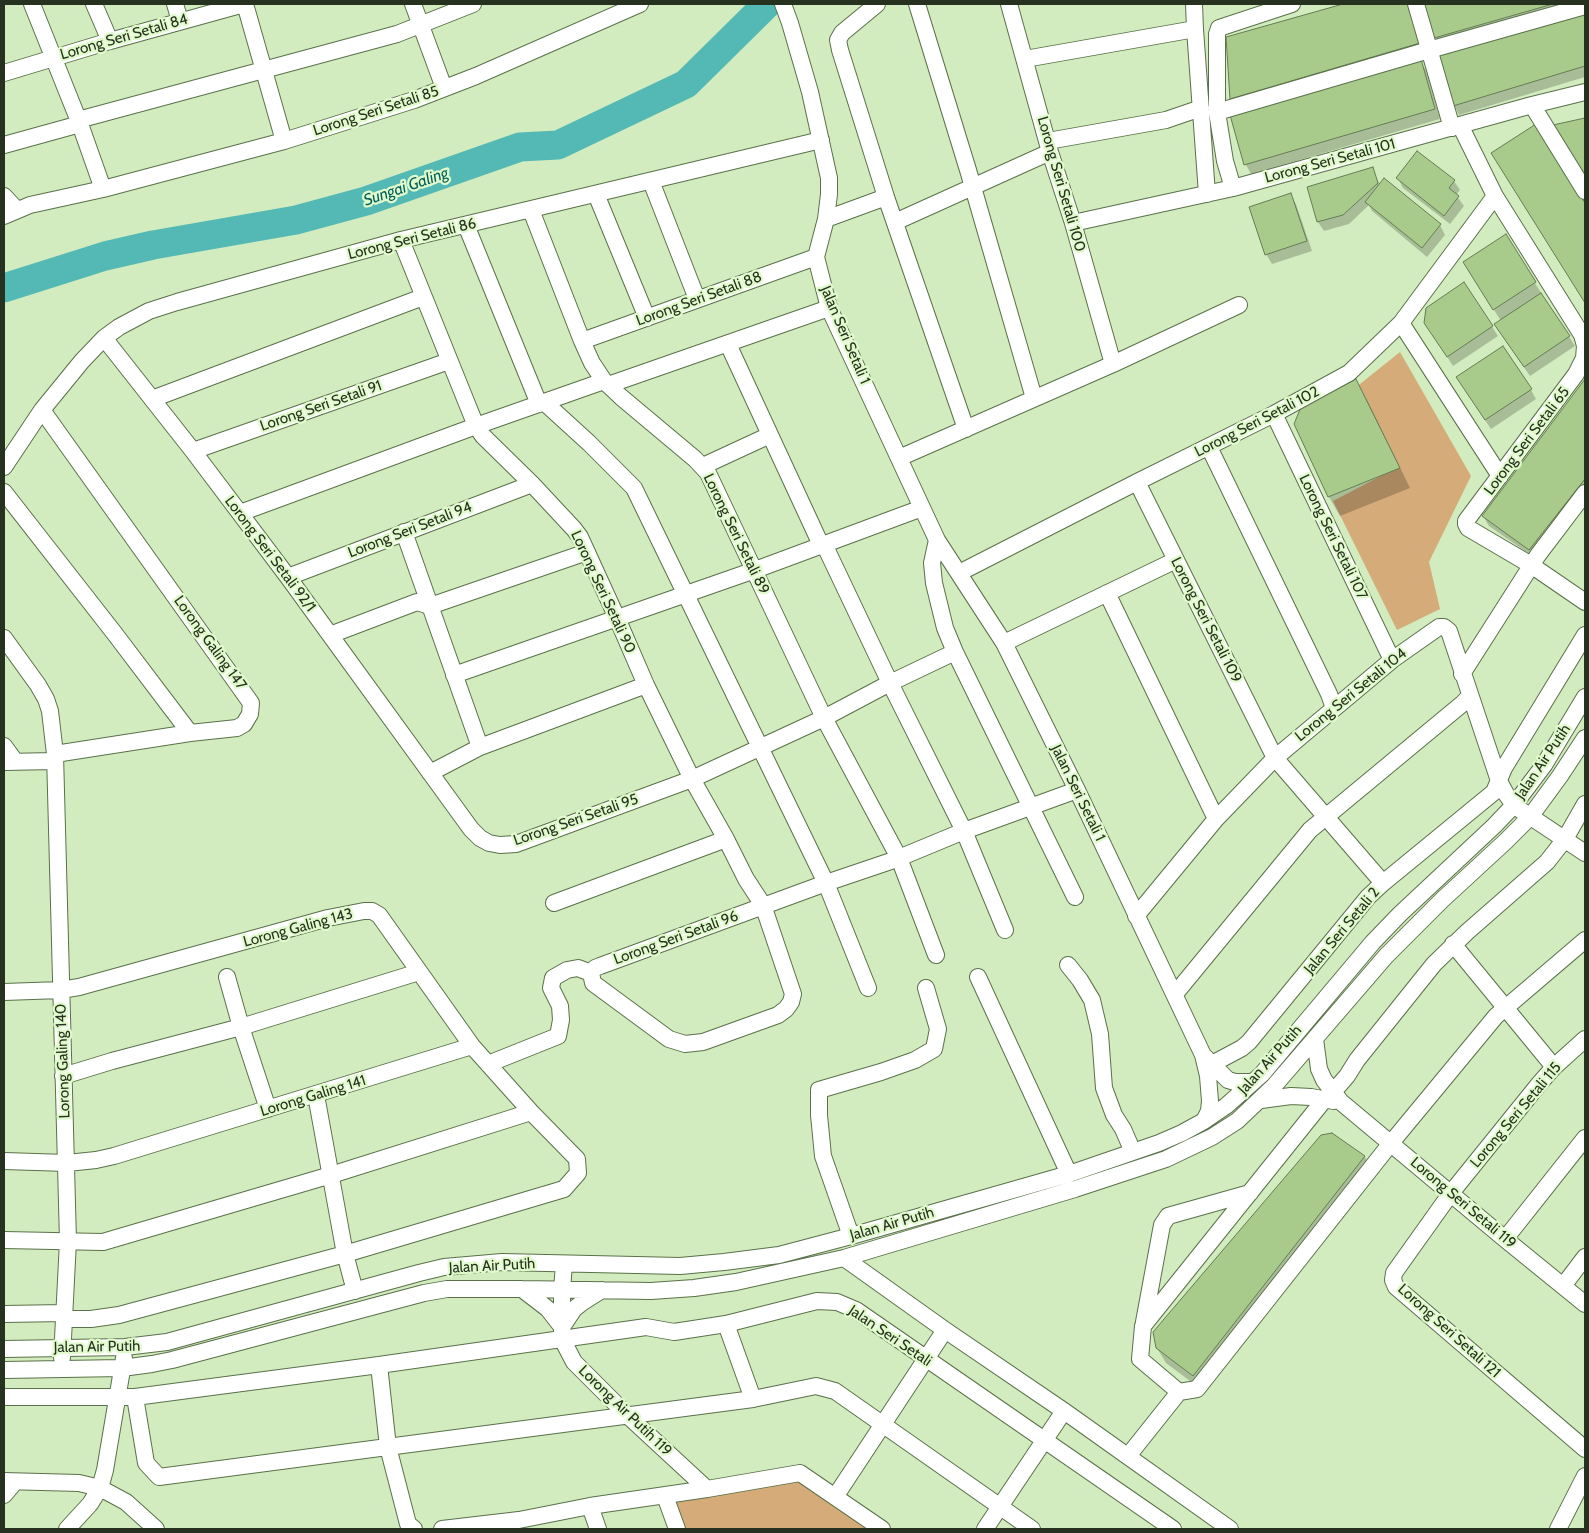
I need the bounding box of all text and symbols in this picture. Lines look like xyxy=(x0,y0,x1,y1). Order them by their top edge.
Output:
street label: Lorong Seri Setali 84 xyxy=(58,10,190,64)
street label: Lorong Seri Setali 85 xyxy=(311,82,441,140)
street label: Lorong Seri Setali 100 xyxy=(1033,114,1089,254)
street label: Lorong Seri Setali 101 xyxy=(1263,135,1397,187)
water label: Sungai Galing xyxy=(361,164,451,210)
street label: Lorong Seri Setali 86 xyxy=(346,214,478,264)
street label: Lorong Seri Setali 88 xyxy=(634,268,764,330)
street label: Jalan Seri Setali 1 xyxy=(816,283,874,387)
street label: Lorong Seri Setali 91 xyxy=(258,377,384,435)
street label: Lorong Seri Setali 102 xyxy=(1192,383,1322,461)
street label: Lorong Seri Setali 65 xyxy=(1480,383,1574,499)
street label: Lorong Seri Setali 89 xyxy=(699,471,773,597)
street label: Lorong Seri Setali 107 xyxy=(1295,472,1371,602)
street label: Lorong Seri Setali 92/1 xyxy=(221,493,319,615)
street label: Lorong Seri Setali 94 xyxy=(345,498,475,562)
street label: Lorong Seri Setali 90 xyxy=(567,528,639,656)
street label: Lorong Seri Setali 109 xyxy=(1167,554,1245,686)
street label: Lorong Galing 147 xyxy=(170,592,250,694)
street label: Lorong Seri Setali 104 xyxy=(1292,645,1410,745)
street label: Jalan Air Putih xyxy=(1511,721,1575,803)
street label: Jalan Seri Setali 1 xyxy=(1047,742,1109,844)
street label: Lorong Seri Setali 95 xyxy=(511,790,641,850)
street label: Jalan Seri Setali 2 xyxy=(1300,884,1384,978)
street label: Lorong Galing 143 xyxy=(241,905,355,951)
street label: Lorong Seri Setali 96 xyxy=(611,907,741,969)
street label: Lorong Galing 140 xyxy=(52,1003,74,1119)
street label: Jalan Air Putih xyxy=(1234,1022,1306,1098)
street label: Lorong Seri Setali 115 xyxy=(1467,1059,1565,1171)
street label: Lorong Galing 141 xyxy=(258,1071,368,1121)
street label: Lorong Seri Setali 119 xyxy=(1406,1154,1520,1252)
street label: Jalan Air Putih xyxy=(848,1203,936,1245)
street label: Jalan Air Putih xyxy=(448,1255,536,1277)
street label: Lorong Seri Setali 121 xyxy=(1394,1280,1504,1382)
street label: Jalan Seri Setali xyxy=(845,1302,935,1370)
street label: Jalan Air Putih xyxy=(54,1337,140,1357)
street label: Lorong Air Putih 119 xyxy=(575,1362,675,1460)

